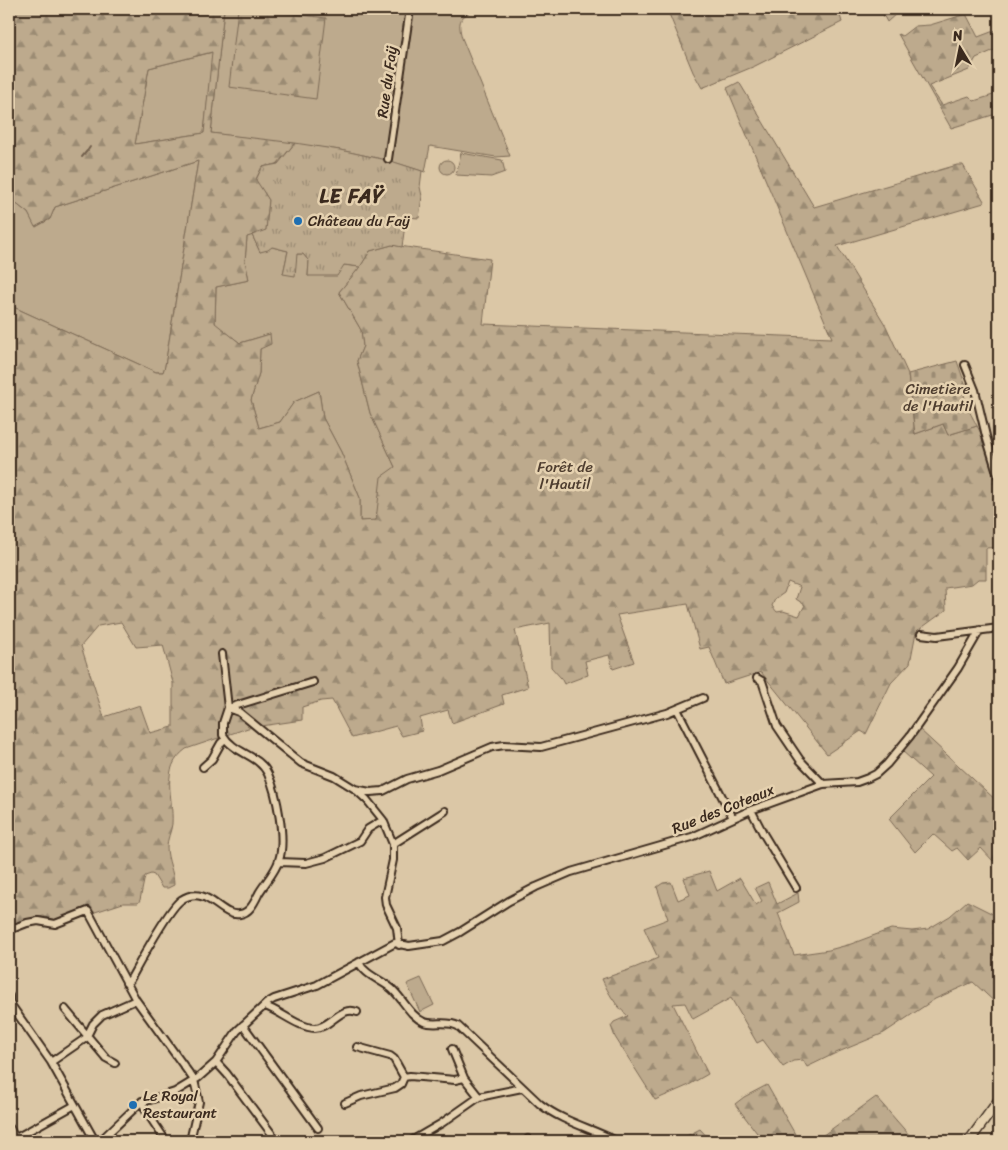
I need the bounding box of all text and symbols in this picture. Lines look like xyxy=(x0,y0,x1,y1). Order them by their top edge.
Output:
north arrow xyxy=(936,22,986,72)
text: N xyxy=(950,22,965,49)
street label: Rue du Faÿ xyxy=(369,44,405,120)
district label: LE FAŸ xyxy=(319,179,385,214)
place label: Château du Faÿ xyxy=(308,208,410,234)
marker: Château du Faÿ xyxy=(292,215,304,227)
park label: Cimetière de l'Hautil xyxy=(903,376,974,419)
park label: Forêt de l'Hautil xyxy=(537,454,593,497)
street label: Rue des Coteaux xyxy=(668,776,779,841)
place label: Le Royal Restaurant xyxy=(143,1083,218,1126)
marker: Le Royal Restaurant xyxy=(127,1099,139,1111)

